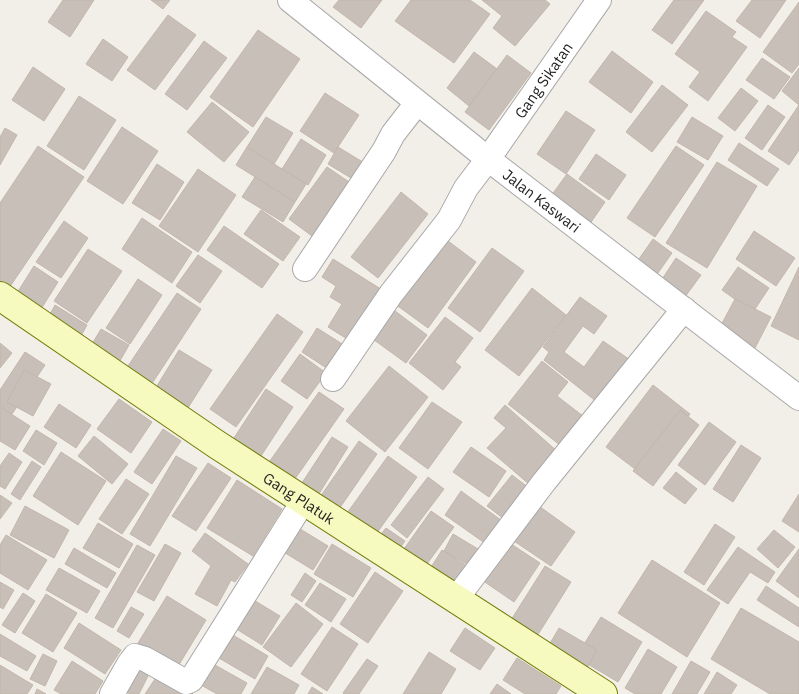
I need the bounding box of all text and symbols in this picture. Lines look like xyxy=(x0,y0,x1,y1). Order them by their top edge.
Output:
street label: Gang Sikatan xyxy=(510,38,576,122)
street label: Jalan Kaswari xyxy=(499,165,585,236)
street label: Gang Platuk xyxy=(260,468,339,528)

